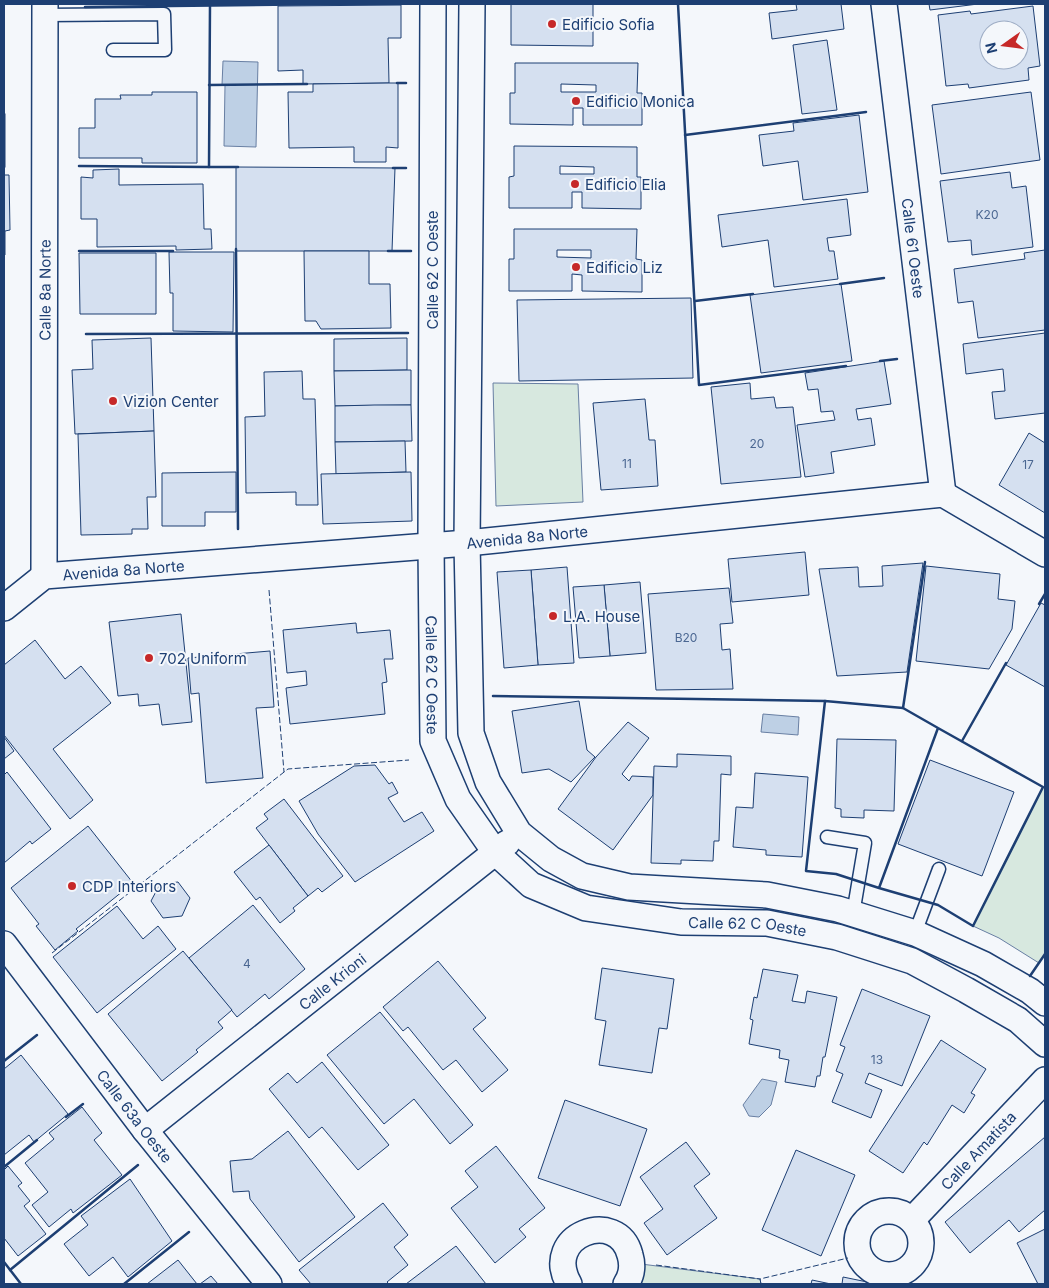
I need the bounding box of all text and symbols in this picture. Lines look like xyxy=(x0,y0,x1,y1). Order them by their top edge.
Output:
place label: Edificio Sofia xyxy=(562,15,655,34)
marker: Edificio Sofia xyxy=(546,18,558,30)
north arrow xyxy=(979,20,1029,70)
text: N xyxy=(981,41,1000,55)
place label: Edificio Monica xyxy=(586,92,695,111)
marker: Edificio Monica xyxy=(570,95,582,107)
place label: Edificio Elia xyxy=(585,175,666,194)
marker: Edificio Elia xyxy=(569,178,581,190)
street label: Calle 61 Oeste xyxy=(898,197,929,299)
house number: K20 xyxy=(976,207,998,222)
street label: Calle 62 C Oeste xyxy=(423,210,442,330)
street label: Calle 8a Norte xyxy=(35,239,54,341)
place label: Edificio Liz xyxy=(586,258,663,277)
marker: Edificio Liz xyxy=(570,261,582,273)
place label: Vizion Center xyxy=(123,392,219,411)
marker: Vizion Center xyxy=(107,395,119,407)
house number: 20 xyxy=(750,436,764,451)
house number: 11 xyxy=(622,456,632,471)
house number: 17 xyxy=(1022,457,1034,472)
street label: Avenida 8a Norte xyxy=(465,521,589,553)
street label: Avenida 8a Norte xyxy=(62,556,185,584)
place label: L.A. House xyxy=(563,607,640,626)
marker: L.A. House xyxy=(547,610,559,622)
street label: Calle 62 C Oeste xyxy=(422,615,442,735)
house number: B20 xyxy=(675,630,697,645)
place label: 702 Uniform xyxy=(159,649,247,668)
marker: 702 Uniform xyxy=(143,652,155,664)
place label: CDP Interiors xyxy=(82,877,176,896)
marker: CDP Interiors xyxy=(66,880,78,892)
street label: Calle 62 C Oeste xyxy=(688,913,808,940)
street label: Calle Krioni xyxy=(295,949,370,1014)
house number: 4 xyxy=(243,956,251,971)
house number: 13 xyxy=(871,1052,883,1067)
street label: Calle 63a Oeste xyxy=(93,1066,177,1166)
street label: Calle Amatista xyxy=(936,1107,1020,1194)

